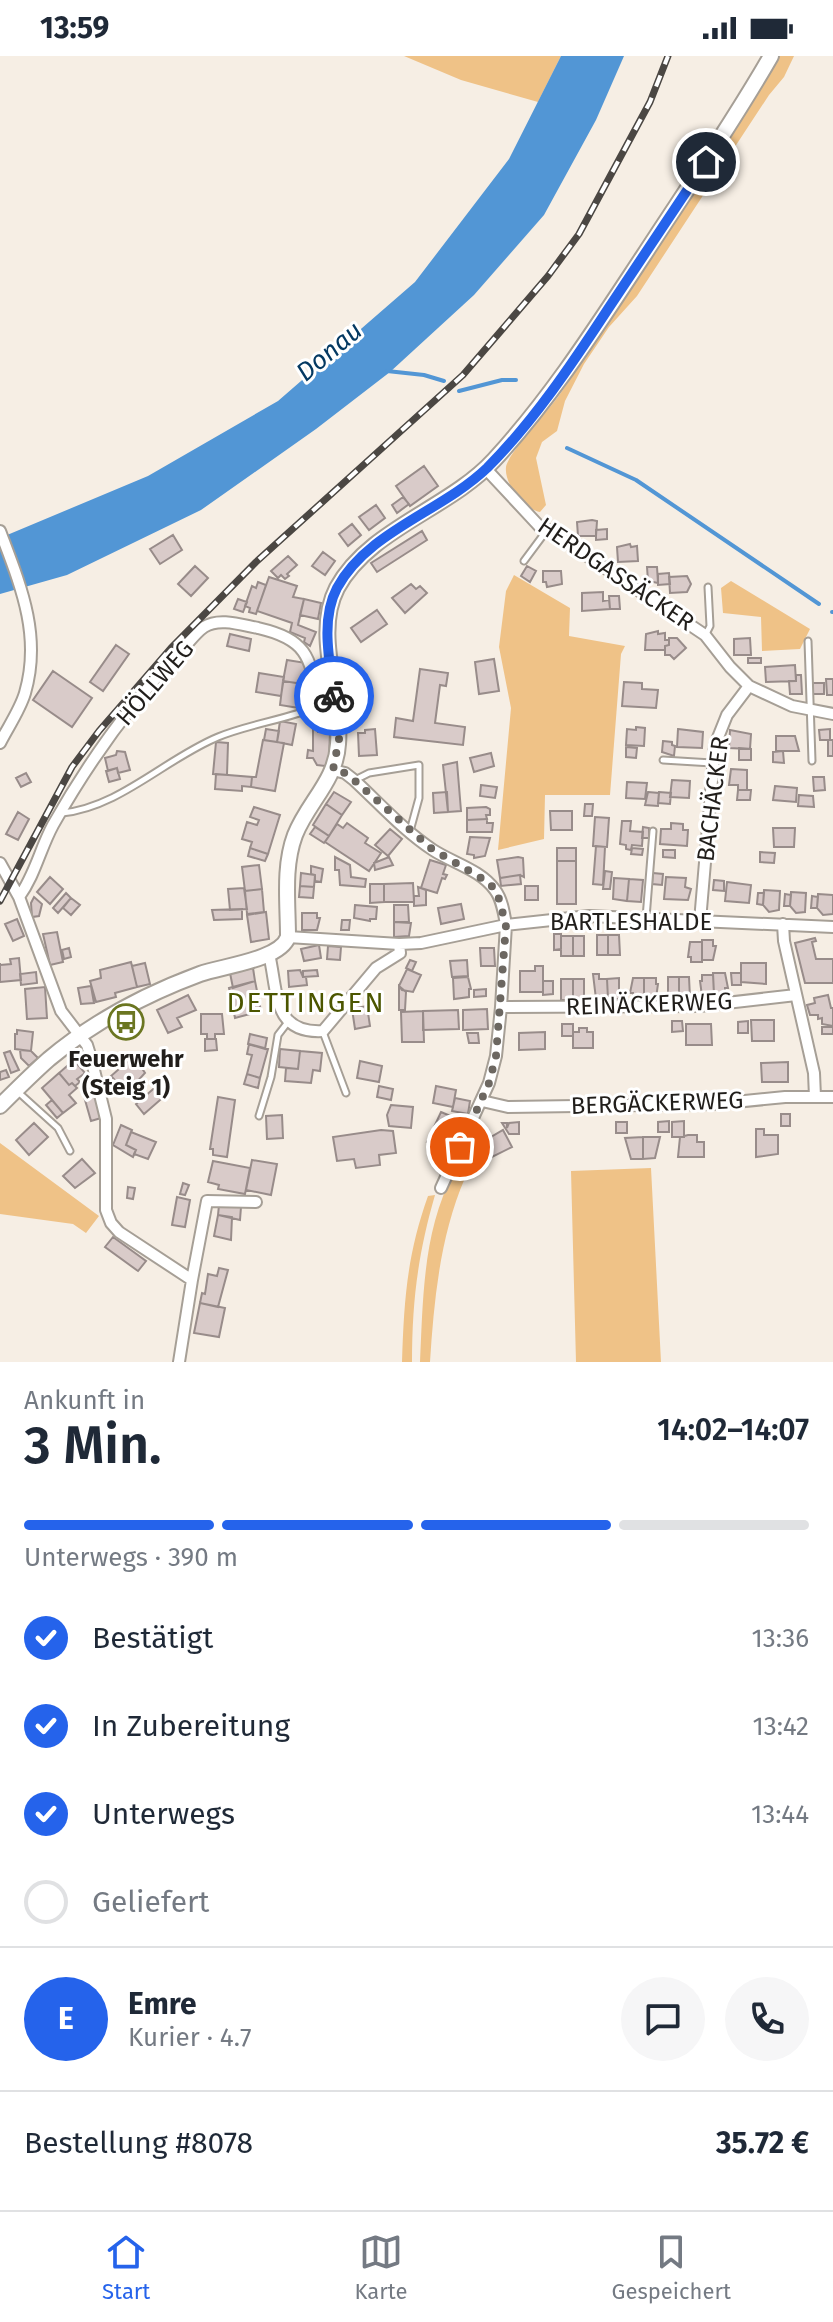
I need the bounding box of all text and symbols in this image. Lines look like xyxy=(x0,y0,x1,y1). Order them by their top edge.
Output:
text: 13:59 xyxy=(40,10,109,46)
pin xyxy=(672,128,740,196)
icon: home xyxy=(684,140,728,184)
water label: Donau xyxy=(290,315,369,388)
street label: HERDGASSÄCKER xyxy=(533,511,699,637)
street label: HÖLLWEG xyxy=(111,635,199,731)
courier xyxy=(294,656,374,736)
icon: bike xyxy=(312,674,356,718)
street label: BACHÄCKER xyxy=(691,735,735,863)
street label: BARTLESHALDE xyxy=(550,908,712,936)
district label: DETTINGEN xyxy=(226,986,386,1019)
street label: REINÄCKERWEG xyxy=(565,987,733,1021)
bus stop icon: Feuerwehr (Steig 1) xyxy=(107,1003,145,1041)
place label: Feuerwehr (Steig 1) xyxy=(68,1045,184,1101)
street label: BERGÄCKERWEG xyxy=(570,1086,744,1120)
pin xyxy=(426,1113,494,1181)
icon: bag xyxy=(438,1125,482,1169)
text: Ankunft in xyxy=(24,1385,145,1416)
text: 14:02–14:07 xyxy=(657,1412,809,1448)
text: 3 Min. xyxy=(24,1414,162,1477)
text: Unterwegs · 390 m xyxy=(24,1542,238,1573)
icon: check xyxy=(24,1616,68,1660)
text: Bestätigt xyxy=(92,1620,213,1656)
text: 13:36 xyxy=(751,1623,809,1654)
icon: check xyxy=(24,1704,68,1748)
text: In Zubereitung xyxy=(92,1708,290,1744)
text: 13:42 xyxy=(752,1711,809,1742)
icon: check xyxy=(24,1792,68,1836)
text: Unterwegs xyxy=(92,1796,235,1832)
text: 13:44 xyxy=(751,1799,809,1830)
text: Geliefert xyxy=(92,1884,209,1920)
button: chat xyxy=(621,1977,705,2061)
button: phone xyxy=(725,1977,809,2061)
text: Emre xyxy=(128,1986,197,2022)
text: E xyxy=(58,2001,74,2037)
text: Kurier · 4.7 xyxy=(128,2022,251,2053)
text: Bestellung #8078 xyxy=(24,2125,253,2161)
text: 35.72 € xyxy=(716,2125,809,2161)
tab: Start xyxy=(102,2230,150,2305)
tab: Karte xyxy=(355,2230,407,2305)
tab: Gespeichert xyxy=(612,2230,731,2305)

